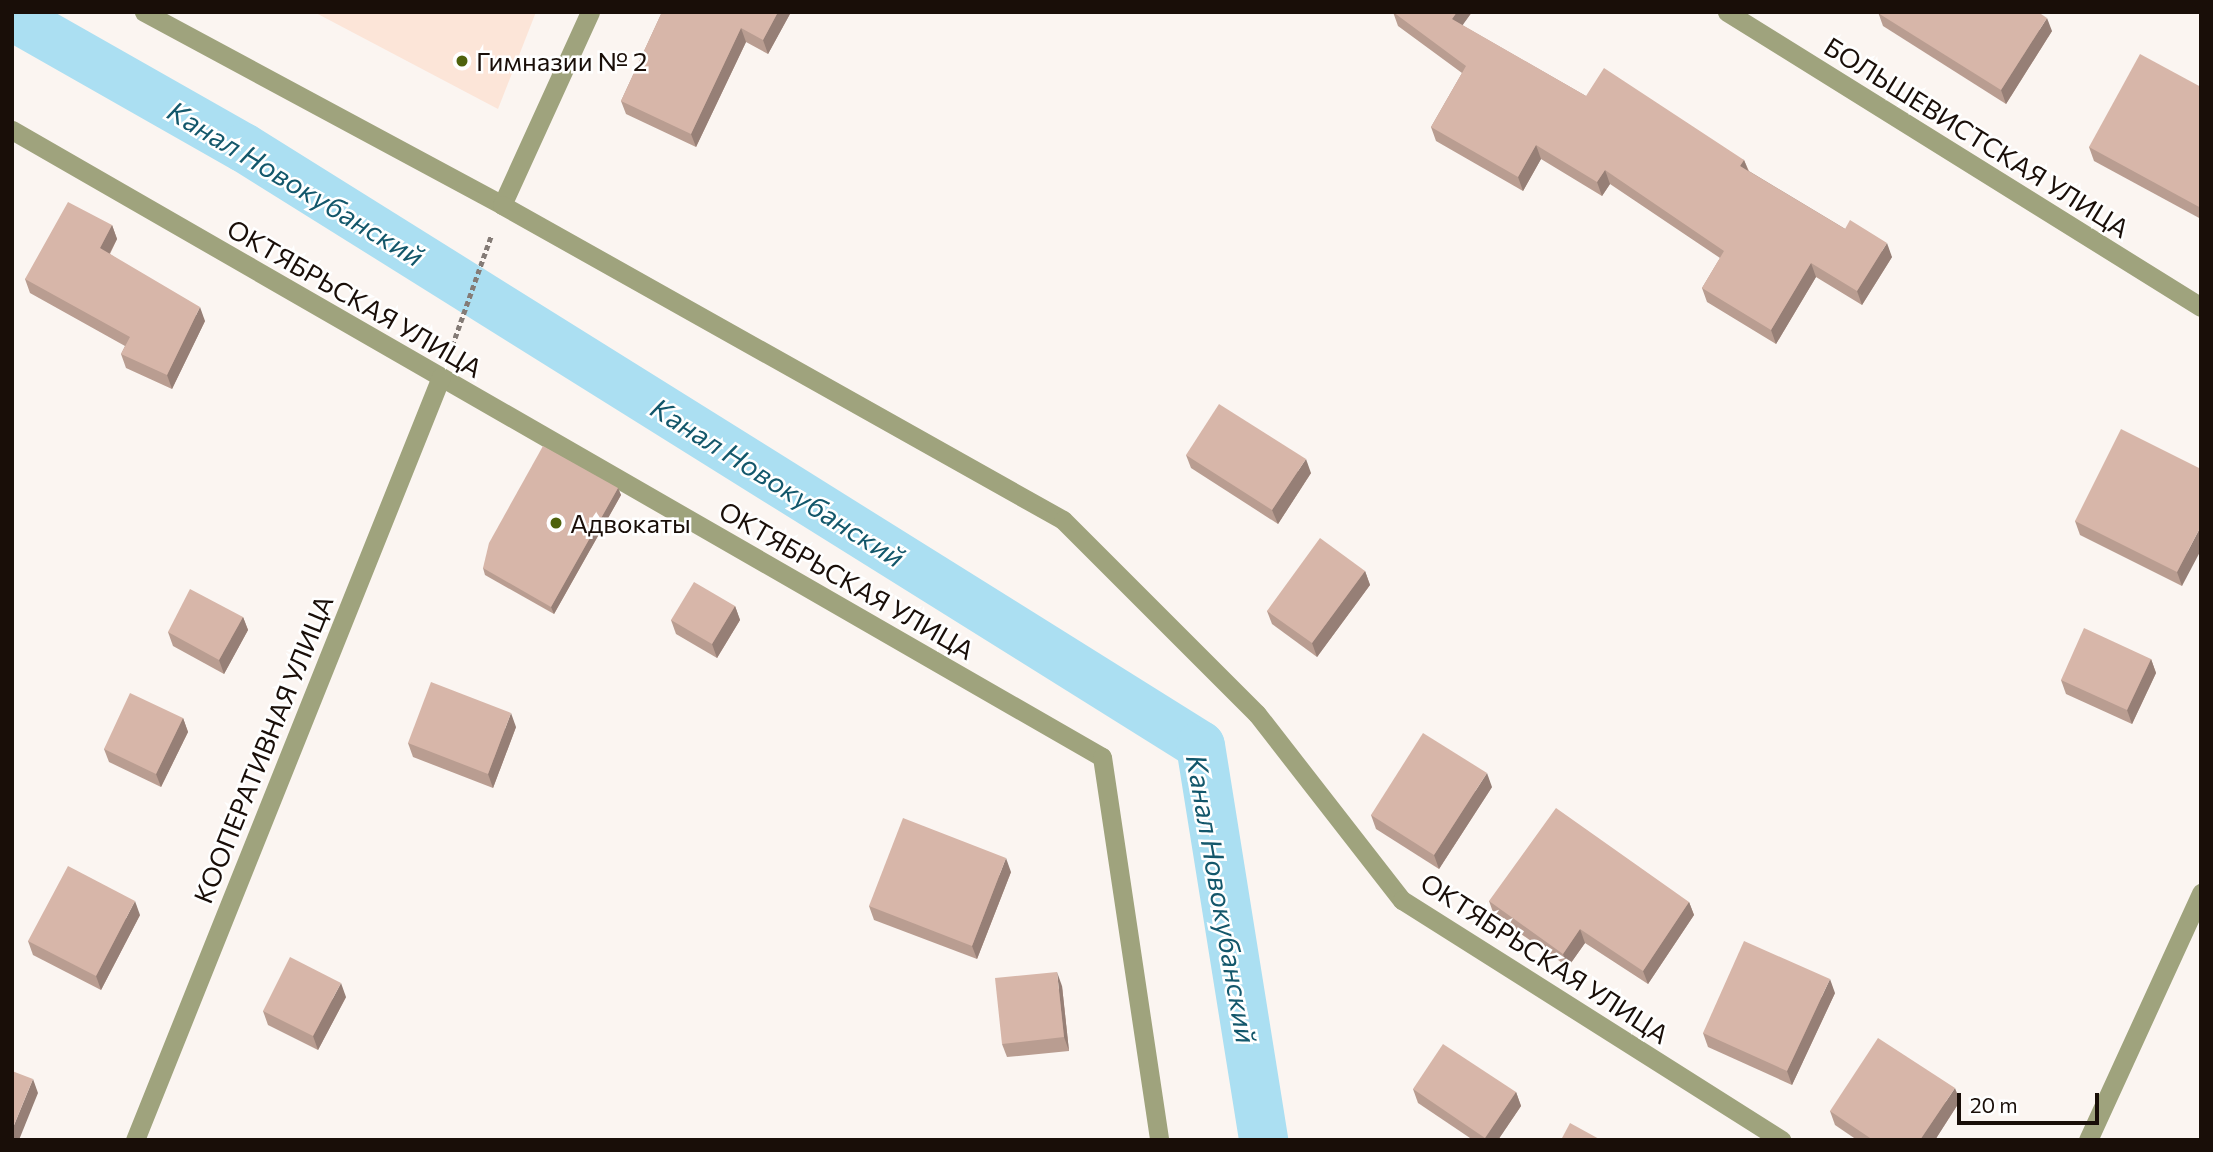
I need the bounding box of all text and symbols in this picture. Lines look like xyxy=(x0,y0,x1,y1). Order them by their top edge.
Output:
street label: БОЛЬШЕВИСТСКАЯ УЛИЦА xyxy=(1819,30,2135,244)
place label: Гимназии № 2 xyxy=(476,45,647,77)
marker: Гимназии № 2 xyxy=(454,53,470,69)
water label: Канал Новокубанский xyxy=(162,93,430,273)
street label: ОКТЯБРЬСКАЯ УЛИЦА xyxy=(222,212,488,384)
water label: Канал Новокубанский xyxy=(645,390,911,574)
street label: ОКТЯБРЬСКАЯ УЛИЦА xyxy=(714,494,980,666)
place label: Адвокаты xyxy=(570,507,691,539)
marker: Адвокаты xyxy=(548,515,564,531)
street label: КООПЕРАТИВНАЯ УЛИЦА xyxy=(187,590,339,908)
water label: Канал Новокубанский xyxy=(1180,752,1264,1046)
street label: ОКТЯБРЬСКАЯ УЛИЦА xyxy=(1415,866,1675,1050)
scale bar xyxy=(1961,1078,2103,1122)
text: 20 m xyxy=(1970,1092,2018,1117)

